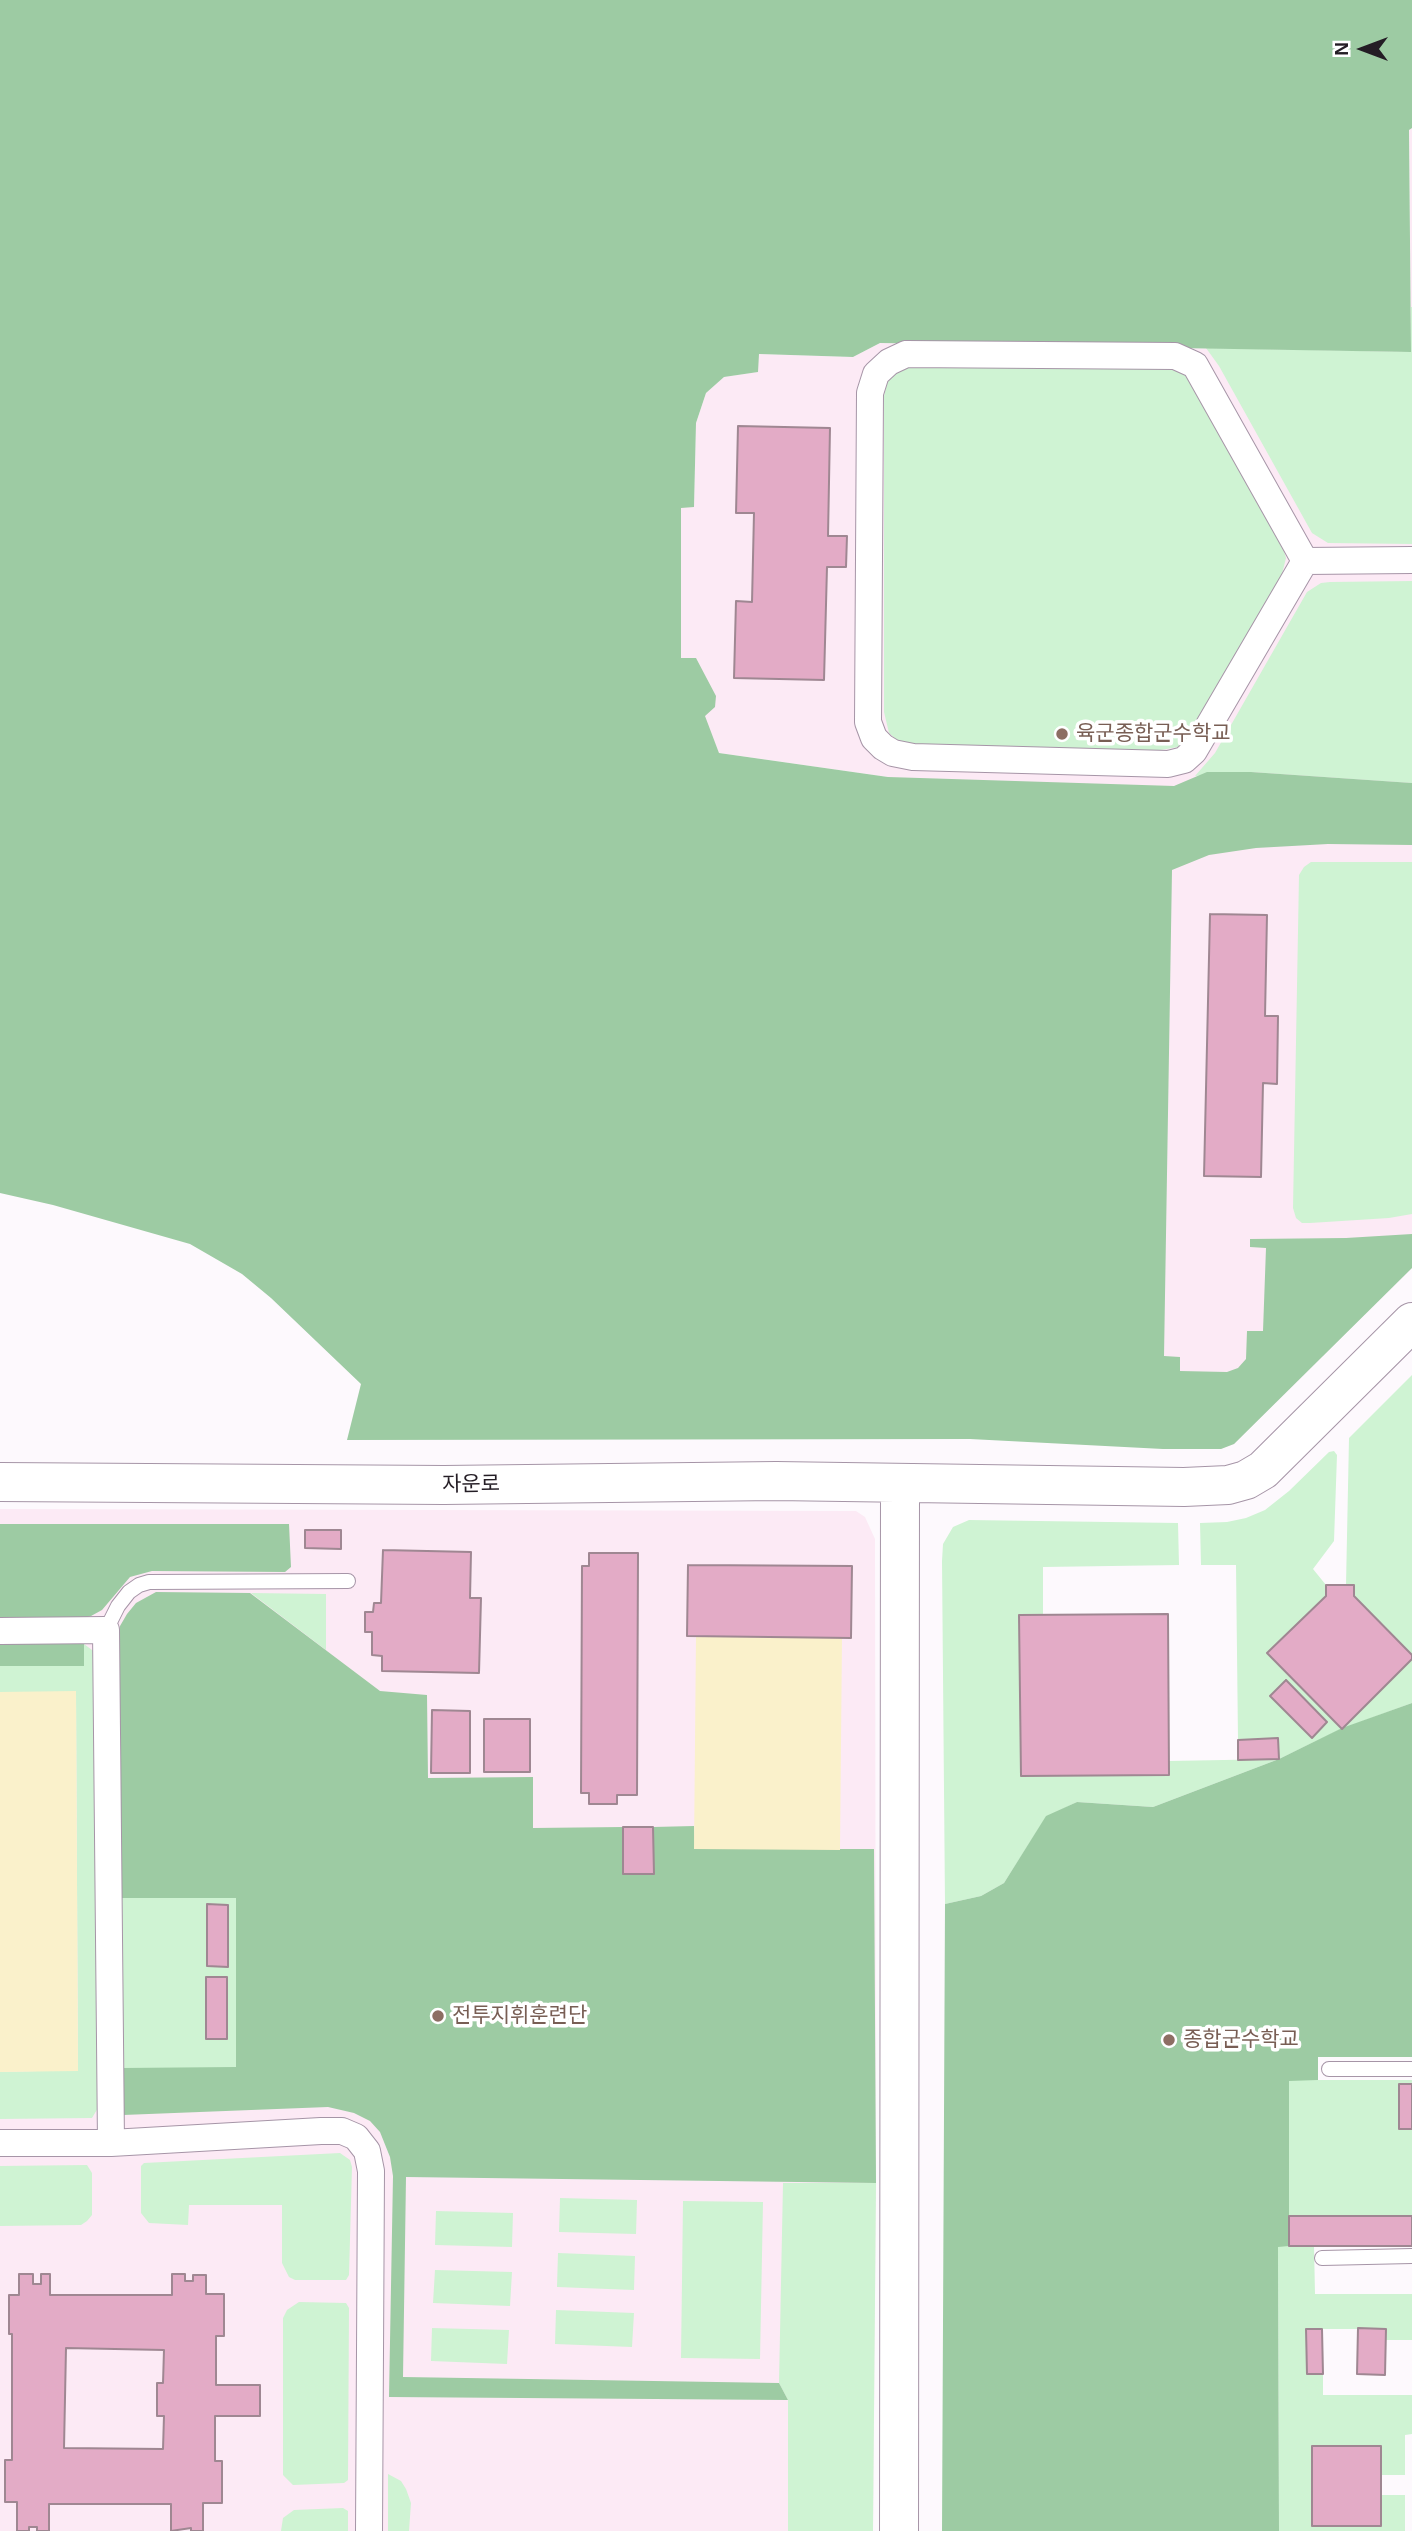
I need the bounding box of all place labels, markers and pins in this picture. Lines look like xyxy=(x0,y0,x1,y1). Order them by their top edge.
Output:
place label: 육군종합군수학교 xyxy=(1076,721,1231,747)
marker: 육군종합군수학교 xyxy=(1054,726,1070,742)
place label: 전투지휘훈련단 xyxy=(452,2003,587,2029)
marker: 전투지휘훈련단 xyxy=(430,2008,446,2024)
place label: 종합군수학교 xyxy=(1183,2027,1299,2053)
marker: 종합군수학교 xyxy=(1161,2032,1177,2048)

